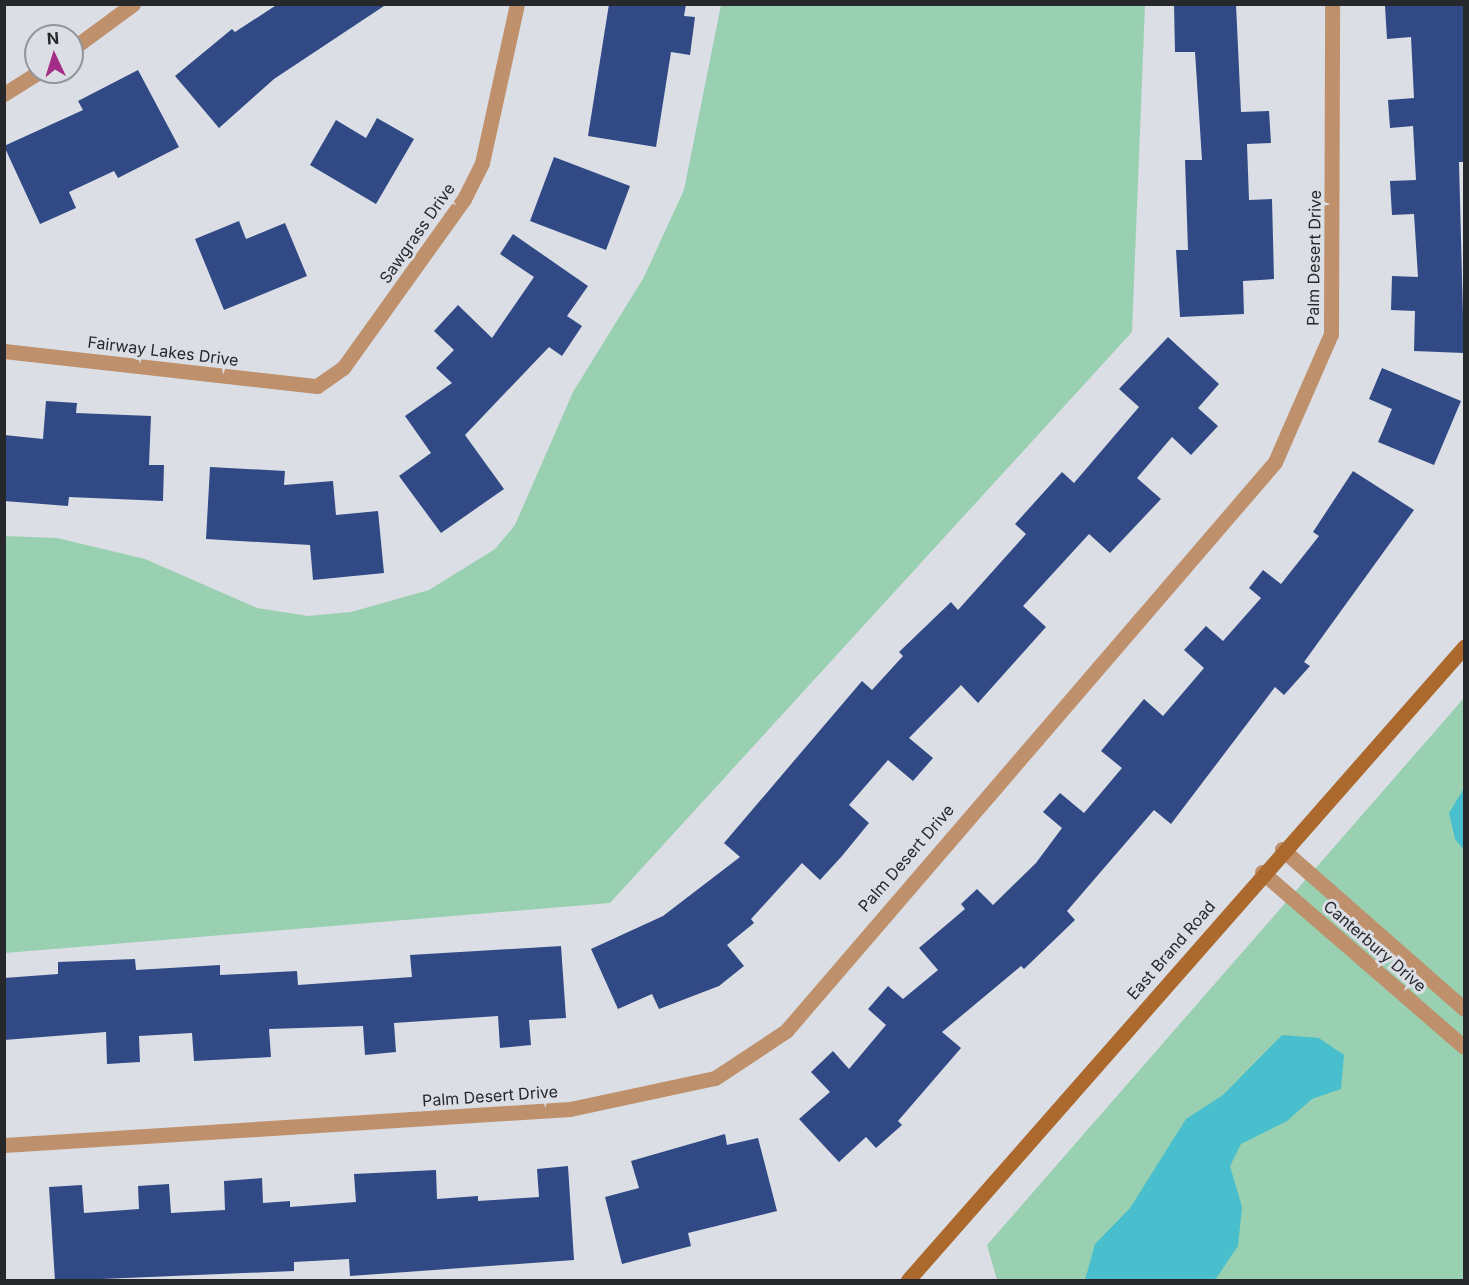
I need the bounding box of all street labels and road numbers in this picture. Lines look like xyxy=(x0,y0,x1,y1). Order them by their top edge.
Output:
street label: Sawgrass Drive xyxy=(375,179,459,287)
street label: Palm Desert Drive xyxy=(1303,190,1325,326)
street label: Fairway Lakes Drive xyxy=(86,332,240,370)
street label: Palm Desert Drive xyxy=(854,800,958,916)
street label: Canterbury Drive xyxy=(1320,896,1430,996)
street label: East Brand Road xyxy=(1123,897,1219,1003)
street label: Palm Desert Drive xyxy=(422,1082,558,1110)

